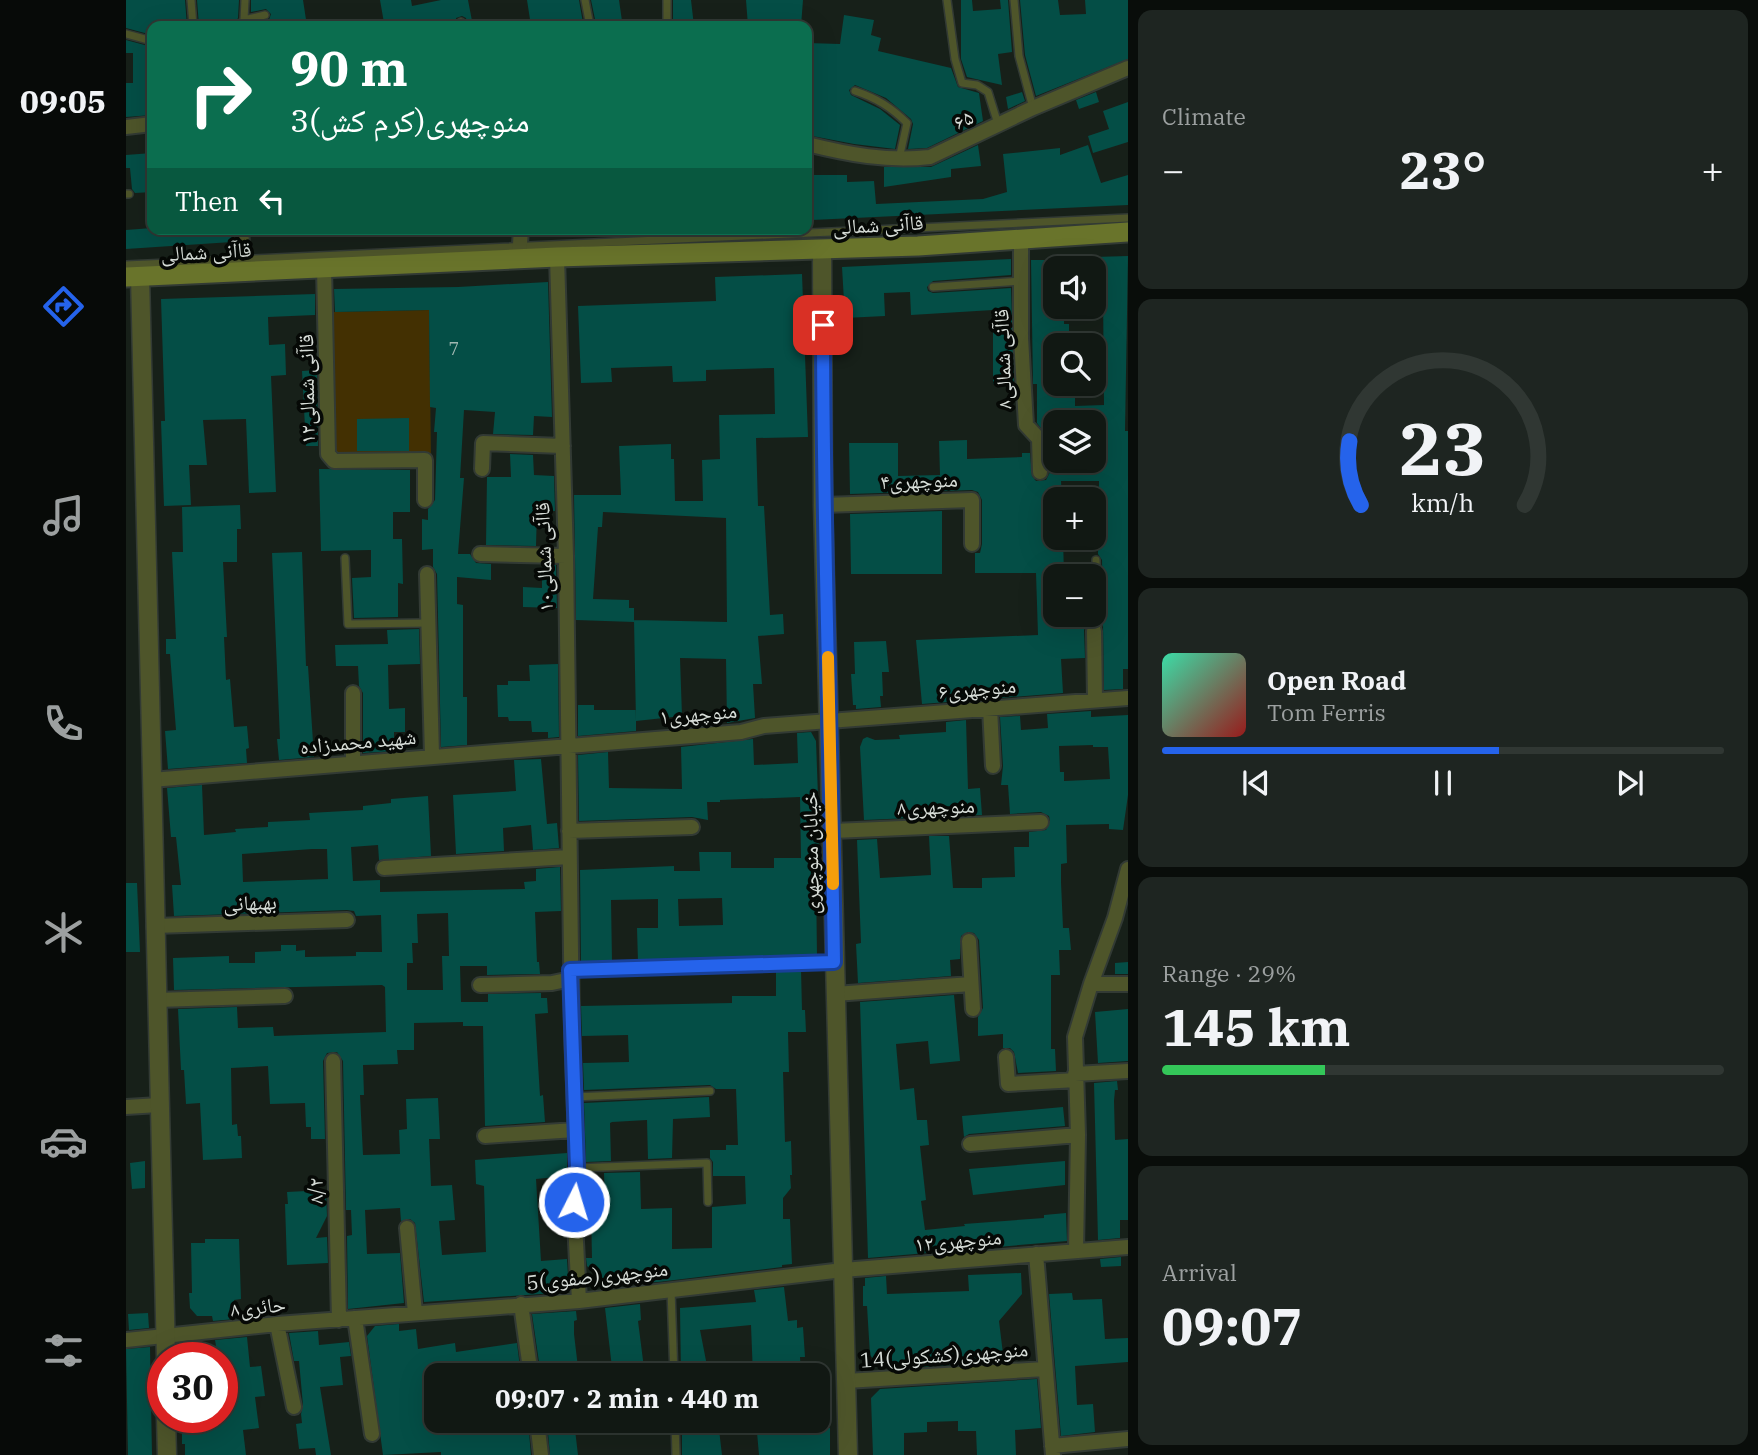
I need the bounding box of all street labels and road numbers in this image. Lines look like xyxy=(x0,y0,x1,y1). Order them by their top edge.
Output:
street label: ۶۵ xyxy=(949,102,977,136)
street label: قاآنی شمالی xyxy=(832,208,924,240)
street label: قاآنی شمالی xyxy=(160,235,252,267)
street label: قاآنی شمالی۸ xyxy=(986,308,1018,410)
street label: قاآنی شمالی۱۲ xyxy=(291,334,321,444)
street label: منوچهری۴ xyxy=(880,465,958,495)
street label: قاآنی شمالی۱۰ xyxy=(527,502,559,612)
street label: منوچهری۶ xyxy=(937,671,1017,705)
street label: منوچهری۱ xyxy=(658,696,738,730)
street label: شهید محمدزاده xyxy=(299,722,417,760)
street label: خیابان منوچهری xyxy=(795,791,825,915)
street label: منوچهری۸ xyxy=(897,791,975,821)
street label: بهبهانی xyxy=(223,887,277,917)
street label: ۸/۲ xyxy=(301,1177,329,1205)
street label: منوچهری۱۲ xyxy=(913,1222,1003,1258)
street label: 5منوچهری(صفوی) xyxy=(525,1254,669,1296)
street label: حائری۸ xyxy=(229,1289,287,1323)
street label: 14منوچهری(کشکولی) xyxy=(859,1334,1029,1374)

